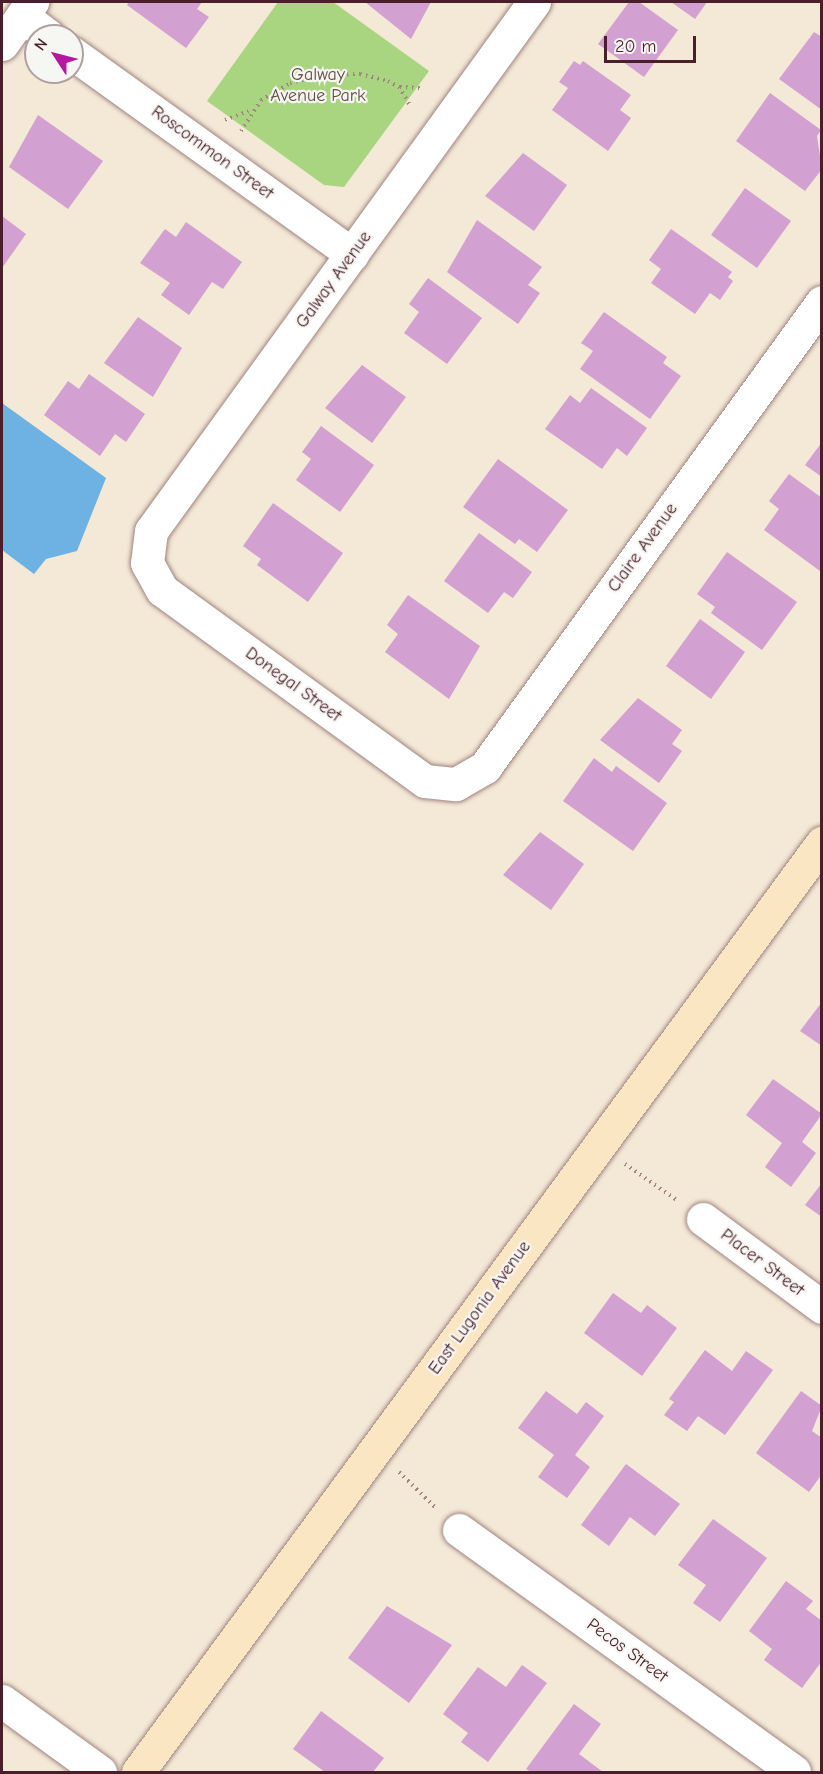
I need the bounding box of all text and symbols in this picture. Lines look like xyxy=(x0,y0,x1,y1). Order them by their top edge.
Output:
north arrow xyxy=(24,24,84,84)
scale bar xyxy=(607,24,698,62)
text: N xyxy=(31,35,51,54)
text: 20 m xyxy=(615,36,656,57)
park label: Galway Avenue Park xyxy=(270,65,366,107)
street label: Roscommon Street xyxy=(147,101,277,205)
street label: Galway Avenue xyxy=(292,227,376,333)
street label: Claire Avenue xyxy=(603,499,683,597)
street label: Donegal Street xyxy=(241,643,345,727)
street label: Placer Street xyxy=(716,1225,808,1301)
street label: East Lugonia Avenue xyxy=(424,1237,536,1379)
street label: Pecos Street xyxy=(582,1614,672,1688)

